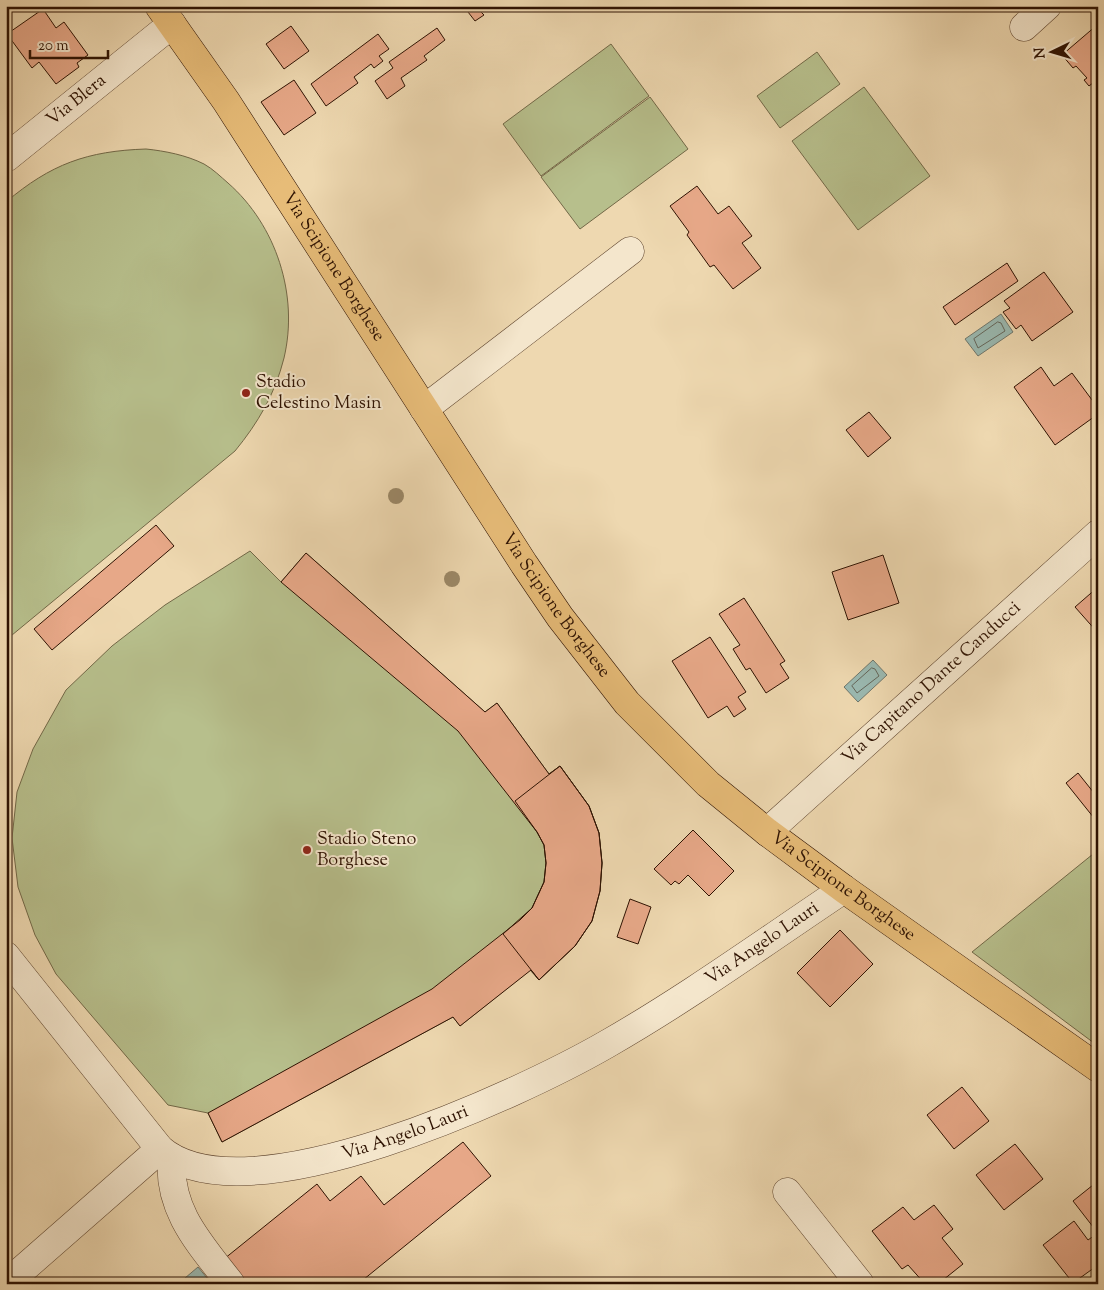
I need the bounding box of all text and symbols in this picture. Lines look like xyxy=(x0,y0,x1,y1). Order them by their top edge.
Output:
scale bar xyxy=(30,28,108,60)
north arrow xyxy=(1026,28,1076,78)
text: 20 m xyxy=(38,36,69,57)
text: N xyxy=(1031,47,1051,59)
street label: Via Blera xyxy=(41,69,112,133)
street label: Via Scipione Borghese xyxy=(275,187,391,347)
place label: Stadio Celestino Masin xyxy=(256,370,382,417)
marker: Stadio Celestino Masin xyxy=(240,387,252,399)
street label: Via Scipione Borghese xyxy=(494,528,616,684)
street label: Via Capitano Dante Canducci xyxy=(837,596,1027,771)
street label: Via Scipione Borghese xyxy=(765,826,920,948)
place label: Stadio Steno Borghese xyxy=(317,827,417,874)
marker: Stadio Steno Borghese xyxy=(301,844,313,856)
street label: Via Angelo Lauri xyxy=(700,896,825,992)
street label: Via Angelo Lauri xyxy=(339,1099,473,1167)

